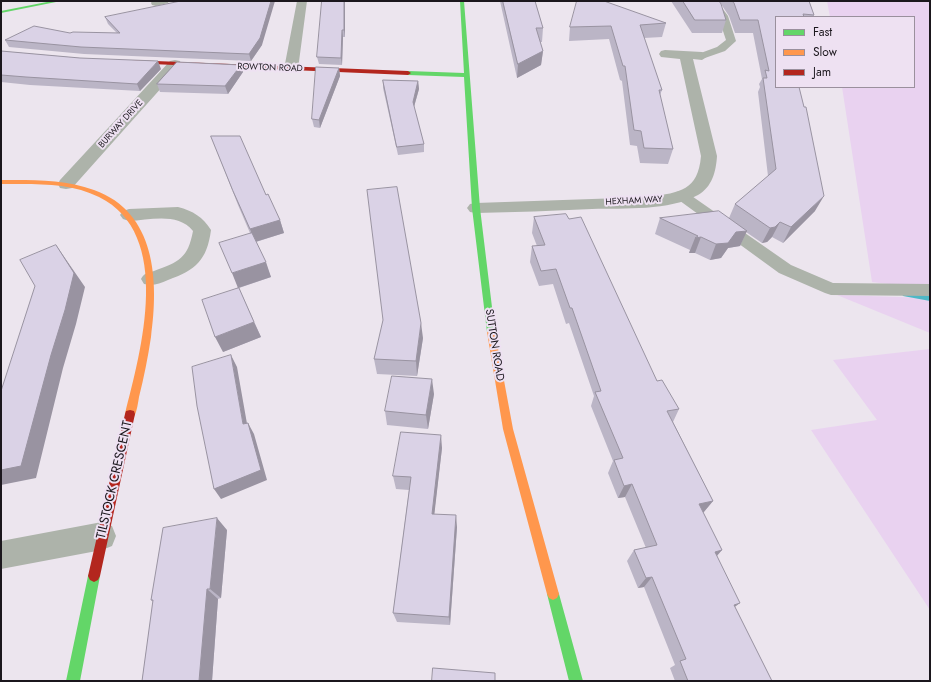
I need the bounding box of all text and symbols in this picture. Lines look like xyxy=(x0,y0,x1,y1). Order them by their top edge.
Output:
legend xyxy=(775,16,915,88)
text: Fast xyxy=(813,23,832,41)
text: Slow xyxy=(813,43,837,61)
street label: ROWTON ROAD xyxy=(237,61,303,75)
text: Jam xyxy=(813,63,831,81)
street label: BURWAY DRIVE xyxy=(97,98,145,150)
street label: HEXHAM WAY xyxy=(605,194,663,208)
street label: SUTTON ROAD xyxy=(482,308,506,382)
street label: TILSTOCK CRESCENT xyxy=(94,419,136,541)

